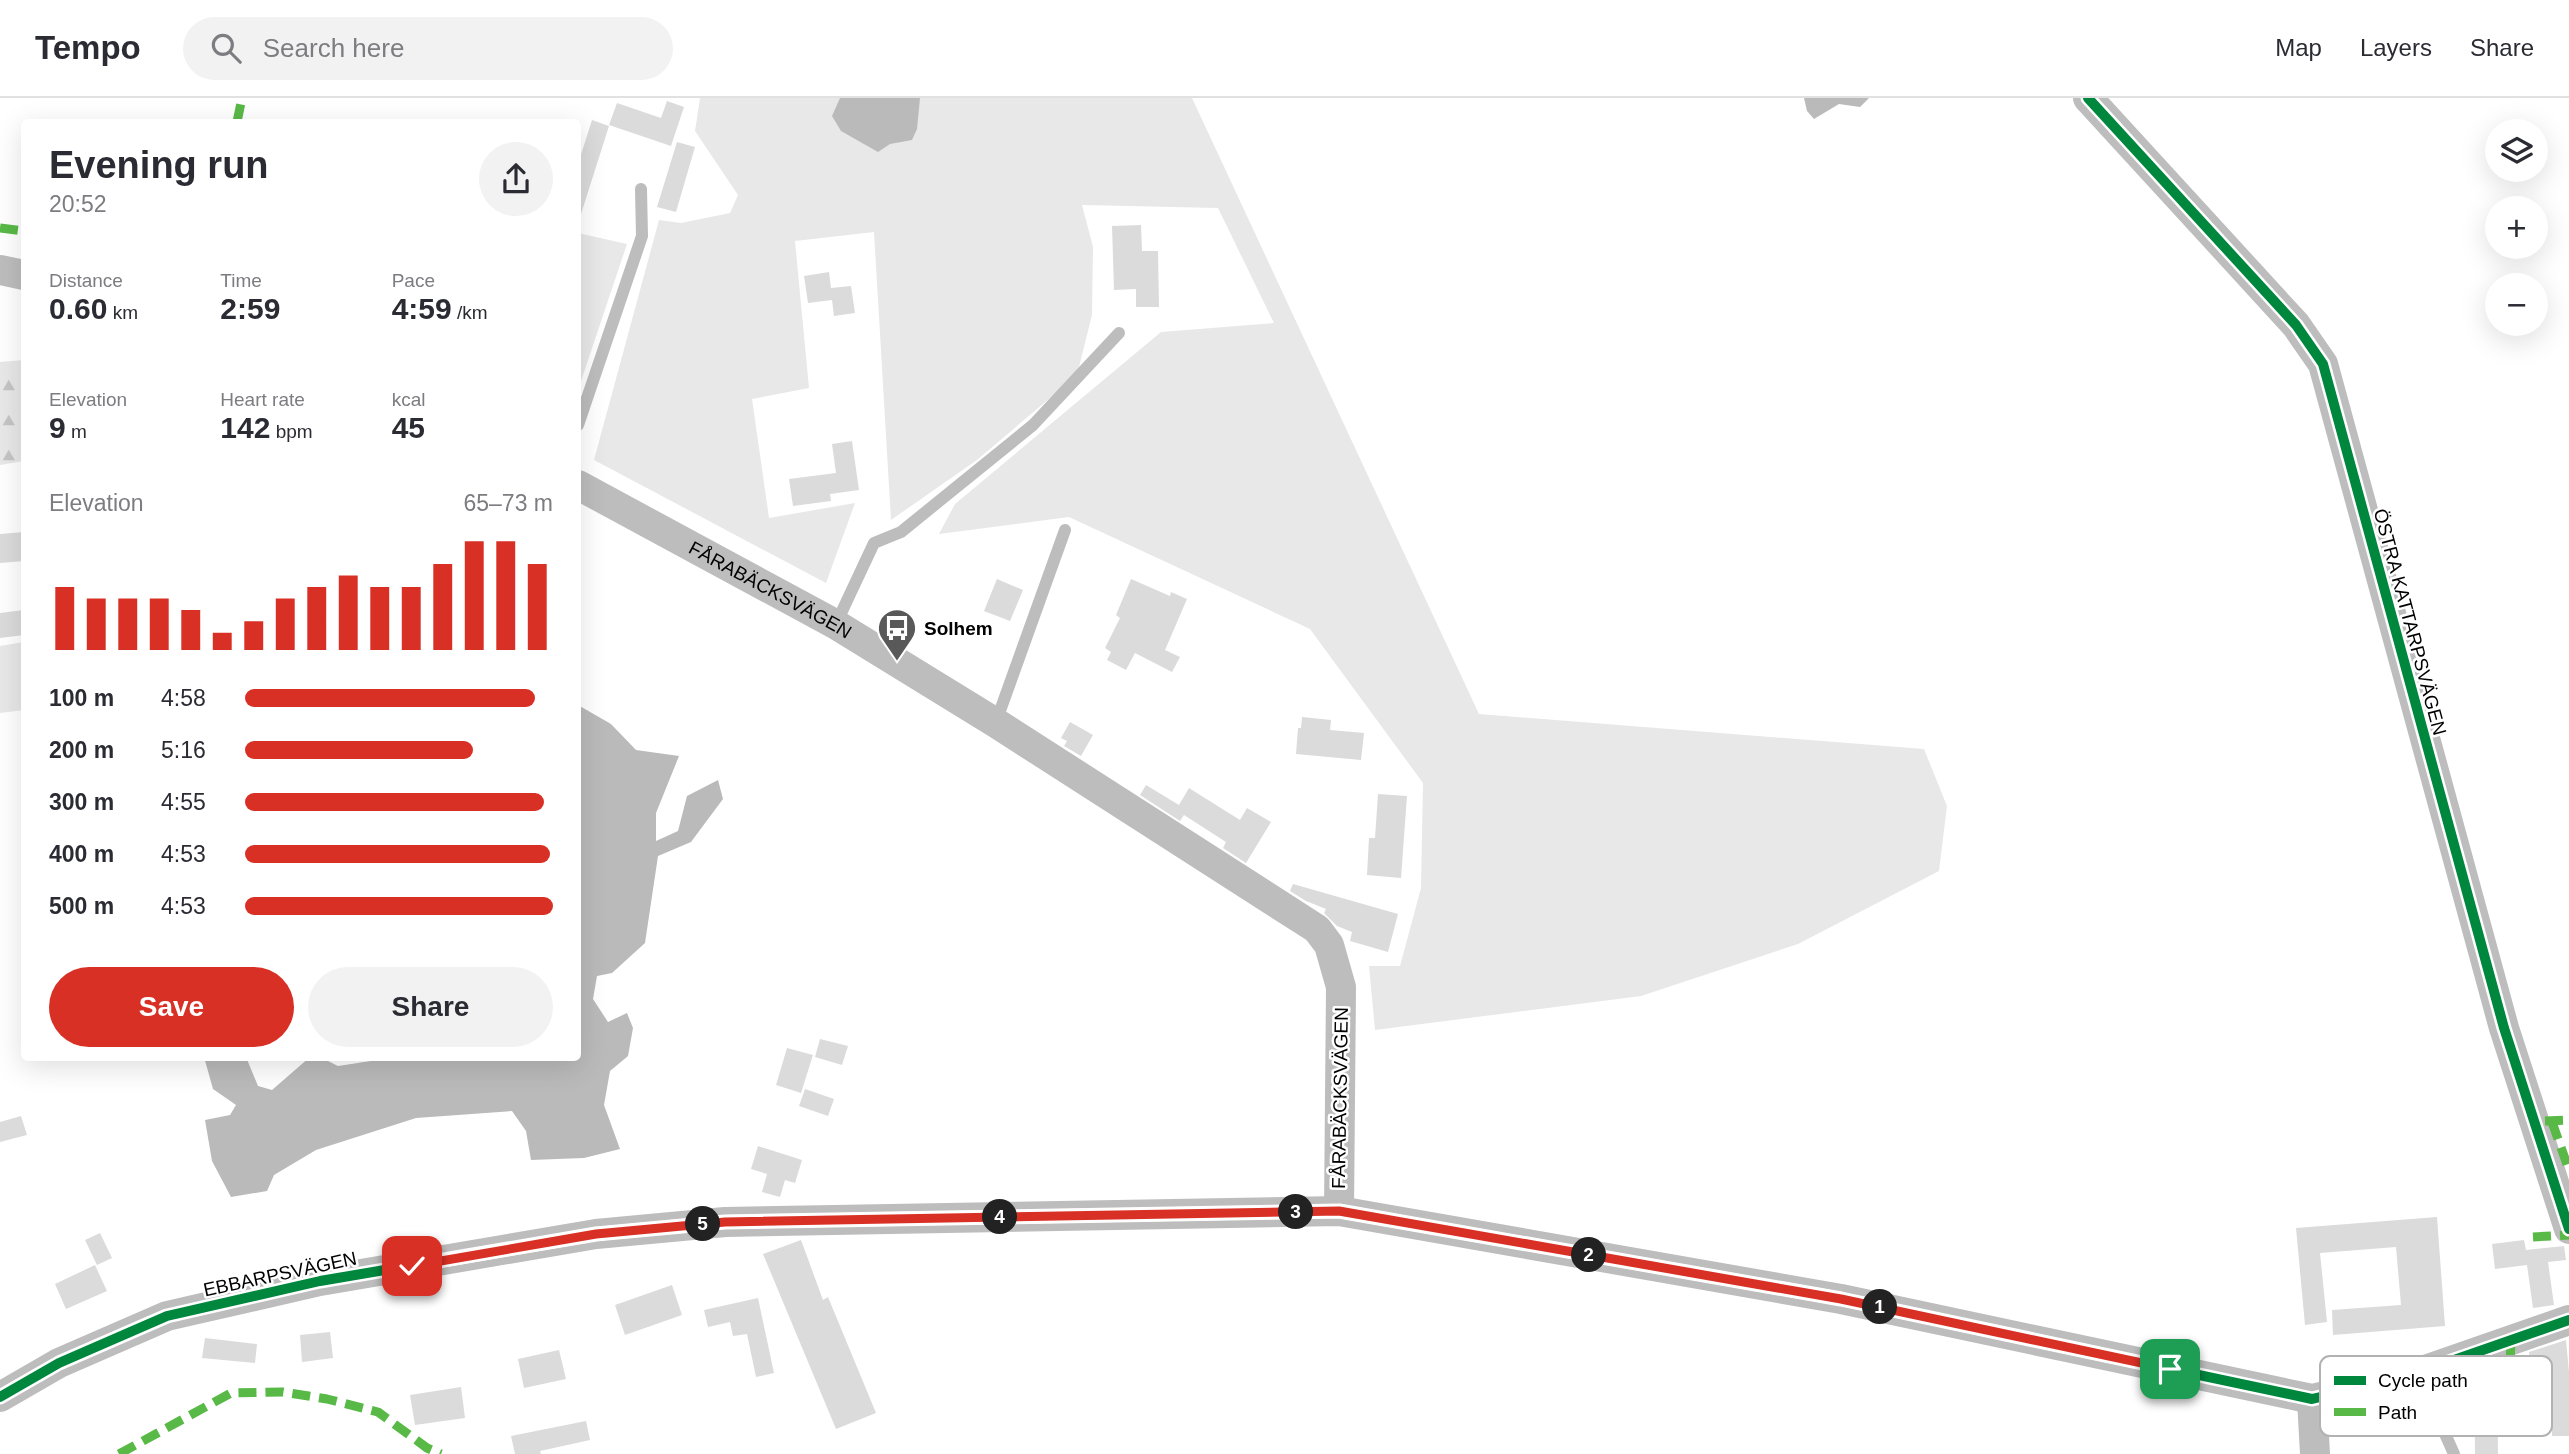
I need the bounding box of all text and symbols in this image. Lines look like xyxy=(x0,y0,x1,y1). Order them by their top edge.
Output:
search box xyxy=(183,17,673,80)
text: Tempo xyxy=(35,29,141,66)
icon: search xyxy=(207,29,245,67)
text: Search here xyxy=(263,33,404,63)
text: Map xyxy=(2275,34,2322,61)
text: Layers xyxy=(2360,34,2432,61)
text: Share xyxy=(2470,34,2534,61)
map controls xyxy=(2485,119,2548,336)
button: layers xyxy=(2485,119,2548,182)
button: share xyxy=(479,142,553,216)
text: Evening run xyxy=(49,144,269,186)
text: 20:52 xyxy=(49,191,107,217)
button: + xyxy=(2485,196,2548,259)
text: Distance xyxy=(49,270,123,291)
text: Time xyxy=(220,270,262,291)
text: Pace xyxy=(392,270,435,291)
button: − xyxy=(2485,273,2548,336)
text: 0.60 xyxy=(49,292,107,325)
text: 2:59 xyxy=(220,292,280,325)
text: 4:59 xyxy=(392,292,452,325)
text: km xyxy=(107,302,138,323)
text: /km xyxy=(452,302,488,323)
text: Elevation xyxy=(49,389,127,410)
text: Heart rate xyxy=(220,389,305,410)
text: kcal xyxy=(392,389,425,410)
text: 9 xyxy=(49,411,66,444)
text: 142 xyxy=(220,411,270,444)
text: 45 xyxy=(392,411,425,444)
text: m xyxy=(66,421,87,442)
text: bpm xyxy=(270,421,313,442)
text: Elevation xyxy=(49,490,144,516)
text: 65–73 m xyxy=(463,490,553,516)
street label: ÖSTRA KATTARPSVÄGEN xyxy=(2370,506,2450,738)
street label: FÅRABÄCKSVÄGEN xyxy=(686,537,856,642)
bus stop icon: Solhem xyxy=(876,607,918,662)
place label: Solhem xyxy=(924,618,993,639)
text: 100 m xyxy=(49,685,114,711)
text: 4:58 xyxy=(161,685,206,711)
text: 200 m xyxy=(49,737,114,763)
text: 5:16 xyxy=(161,737,206,763)
text: 300 m xyxy=(49,789,114,815)
text: 4:55 xyxy=(161,789,206,815)
text: 400 m xyxy=(49,841,114,867)
text: 4:53 xyxy=(161,841,206,867)
text: 500 m xyxy=(49,893,114,919)
text: 4:53 xyxy=(161,893,206,919)
button: Save xyxy=(49,967,294,1047)
button: Share xyxy=(308,967,553,1047)
street label: FÅRABÄCKSVÄGEN xyxy=(1328,1007,1352,1189)
pin: 3 xyxy=(1278,1194,1314,1230)
pin: 4 xyxy=(982,1200,1018,1234)
text: 3 xyxy=(1290,1201,1301,1222)
pin: 5 xyxy=(686,1206,720,1242)
text: 4 xyxy=(994,1206,1005,1227)
text: 5 xyxy=(697,1213,708,1234)
pin xyxy=(382,1236,442,1296)
pin: 2 xyxy=(1572,1238,1606,1272)
text: 2 xyxy=(1583,1244,1594,1265)
street label: EBBARPSVÄGEN xyxy=(201,1247,359,1301)
icon: check xyxy=(393,1247,431,1285)
pin: 1 xyxy=(1862,1290,1898,1324)
text: 1 xyxy=(1874,1296,1885,1317)
pin xyxy=(2140,1339,2200,1399)
icon: arrive xyxy=(2151,1350,2189,1388)
legend xyxy=(2320,1356,2552,1436)
text: Cycle path xyxy=(2378,1370,2468,1391)
text: Path xyxy=(2378,1402,2417,1423)

